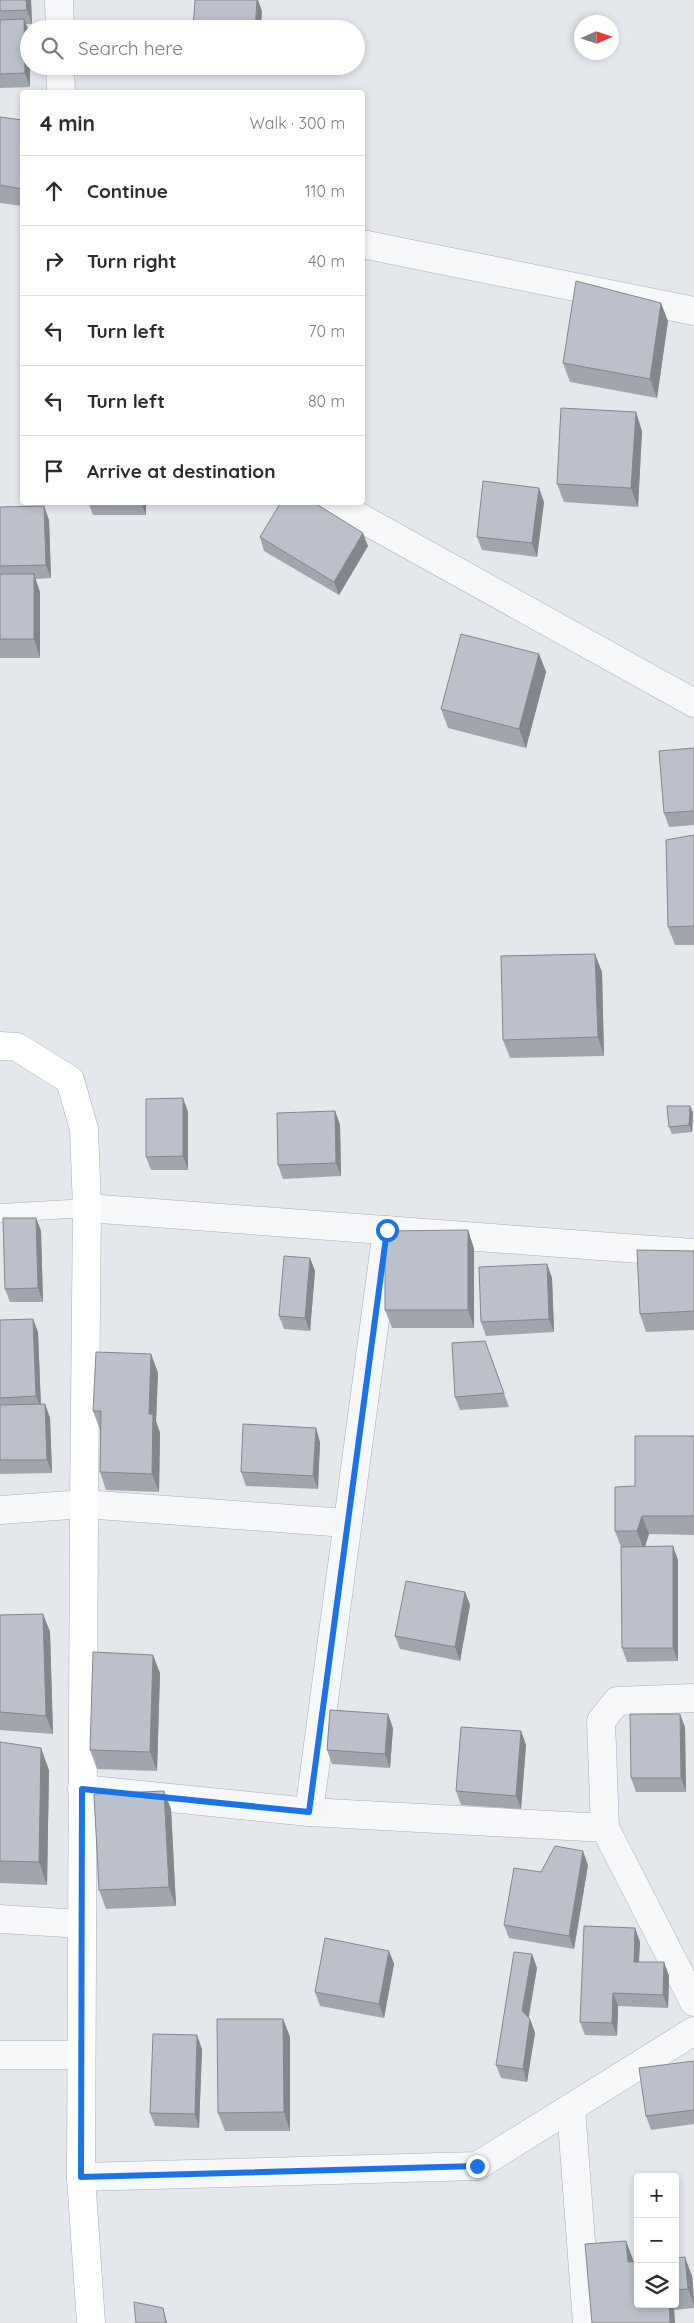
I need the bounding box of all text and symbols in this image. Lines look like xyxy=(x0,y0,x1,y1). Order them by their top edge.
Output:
north arrow xyxy=(574,15,619,60)
search box xyxy=(20,20,365,75)
icon: search xyxy=(38,34,66,62)
text: Search here xyxy=(78,36,183,60)
text: 4 min xyxy=(40,110,95,136)
text: Walk · 300 m xyxy=(250,113,345,133)
icon: ahead xyxy=(40,177,68,205)
text: Continue xyxy=(87,179,168,203)
text: 110 m xyxy=(305,181,345,201)
icon: right xyxy=(40,247,68,275)
text: Turn right xyxy=(87,249,176,273)
text: 40 m xyxy=(308,251,345,271)
icon: left xyxy=(40,317,68,345)
text: Turn left xyxy=(87,319,165,343)
text: 70 m xyxy=(308,321,345,341)
icon: left xyxy=(40,387,68,415)
text: Turn left xyxy=(87,389,165,413)
text: 80 m xyxy=(308,391,345,411)
icon: arrive xyxy=(40,457,68,485)
text: Arrive at destination xyxy=(87,459,276,483)
route start xyxy=(376,1219,399,1242)
route end xyxy=(466,2155,489,2178)
map controls xyxy=(634,2173,679,2308)
button: + xyxy=(634,2173,679,2218)
button: − xyxy=(634,2218,679,2263)
button: layers xyxy=(634,2263,679,2308)

